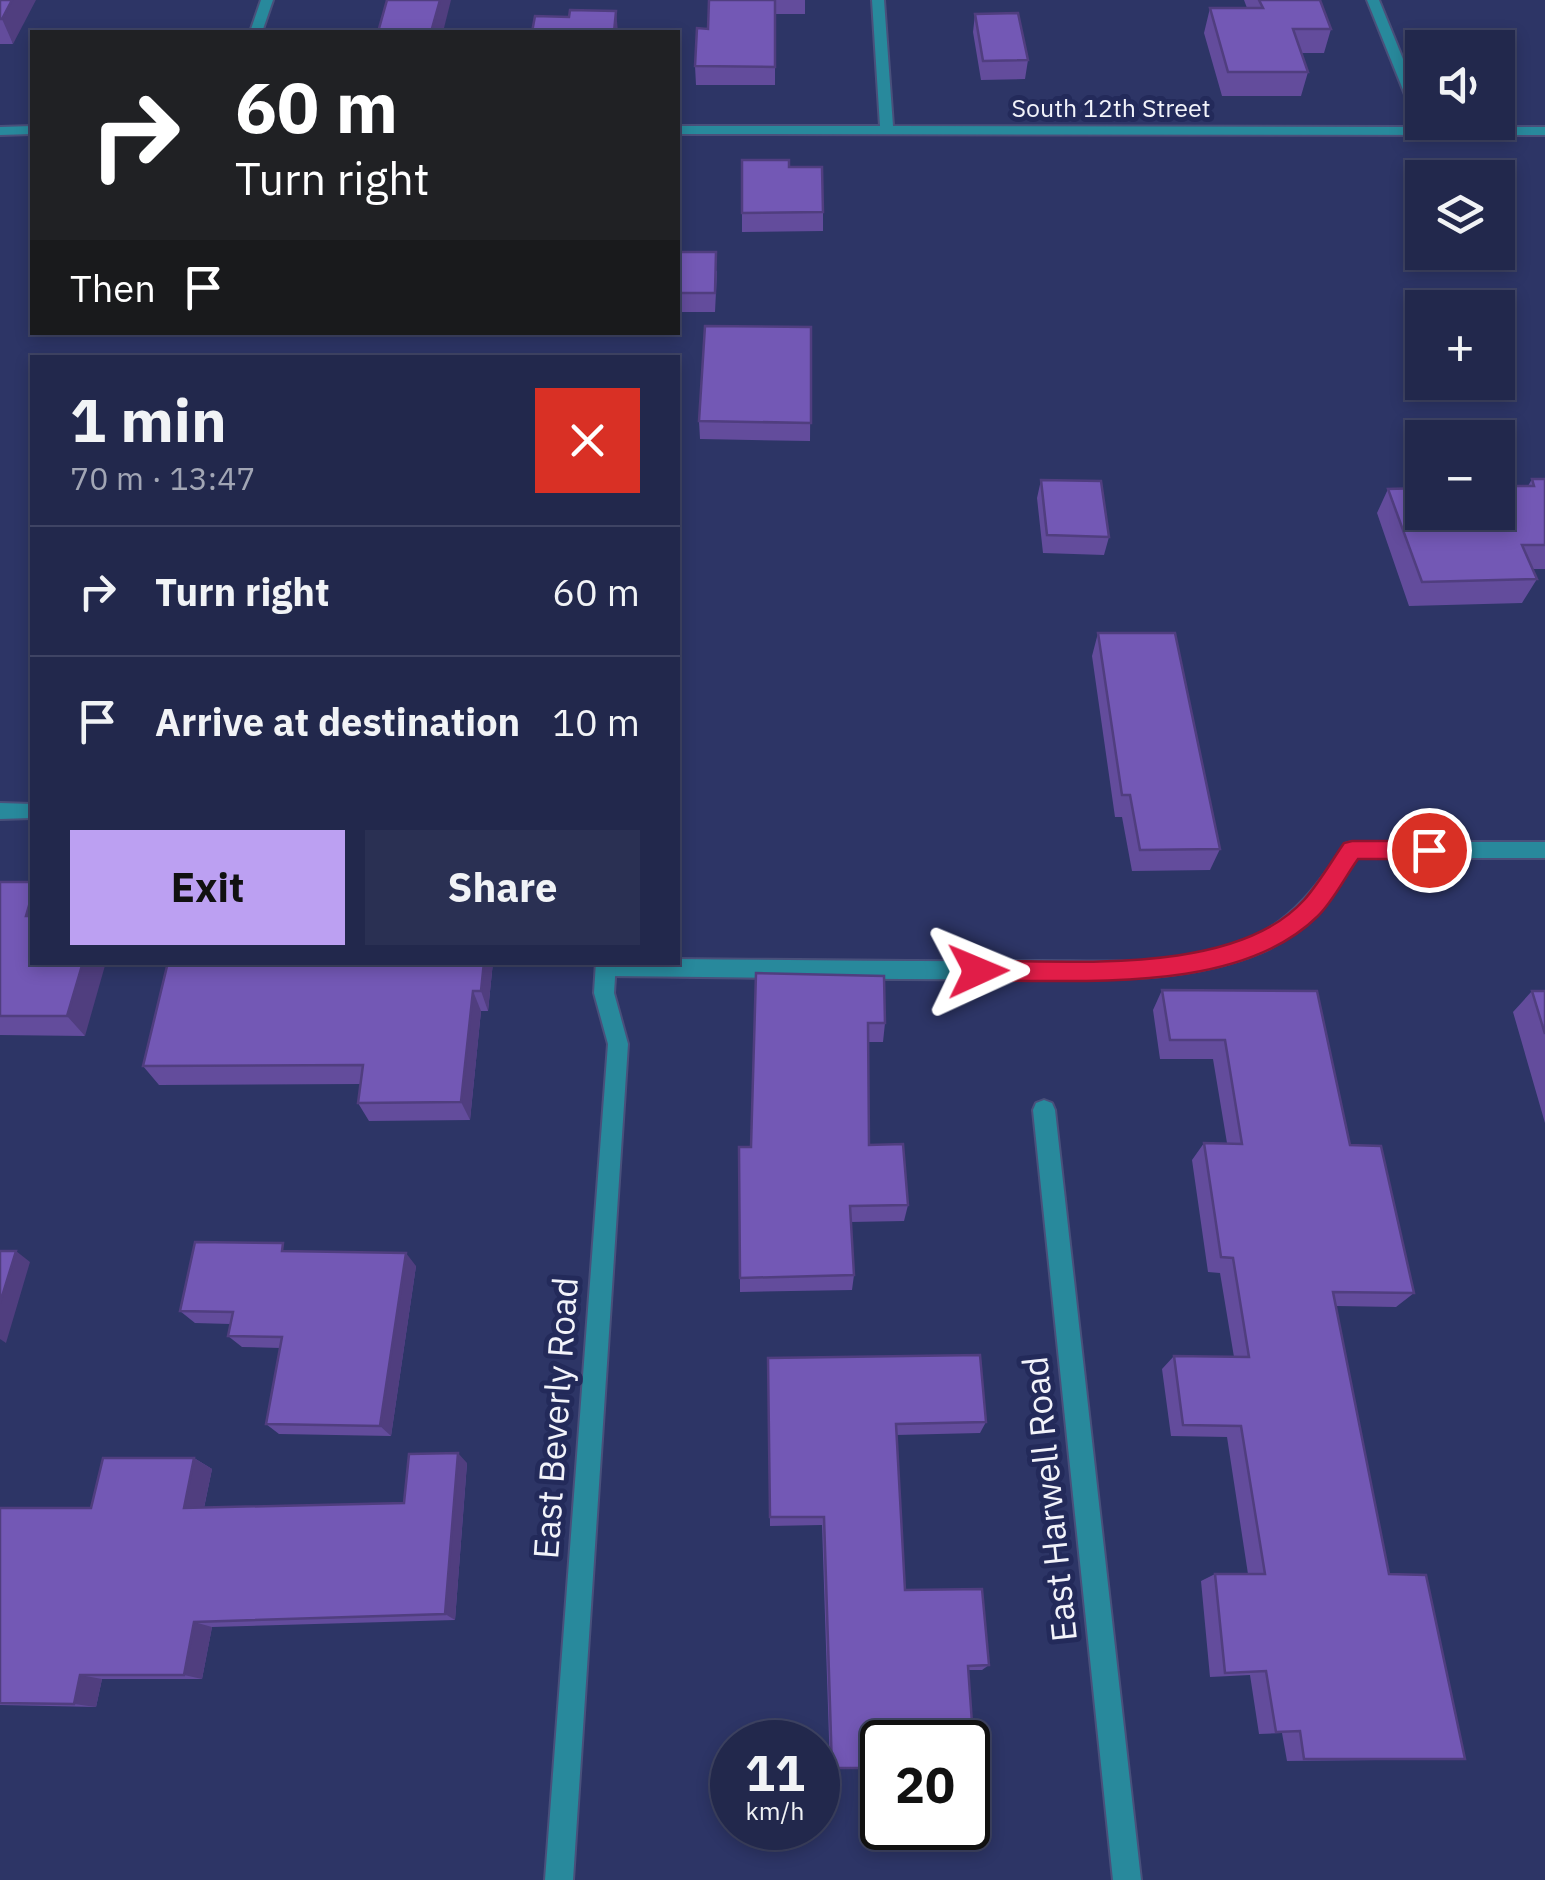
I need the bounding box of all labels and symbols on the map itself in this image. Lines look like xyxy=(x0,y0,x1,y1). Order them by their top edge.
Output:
street label: South 12th Street xyxy=(1011,91,1211,124)
pin xyxy=(1387,808,1472,893)
position arrow xyxy=(926,919,1030,1023)
street label: East Beverly Road xyxy=(522,1275,588,1560)
street label: East Harwell Road xyxy=(1011,1354,1087,1644)
speed limit sign: 20 xyxy=(860,1720,990,1850)

